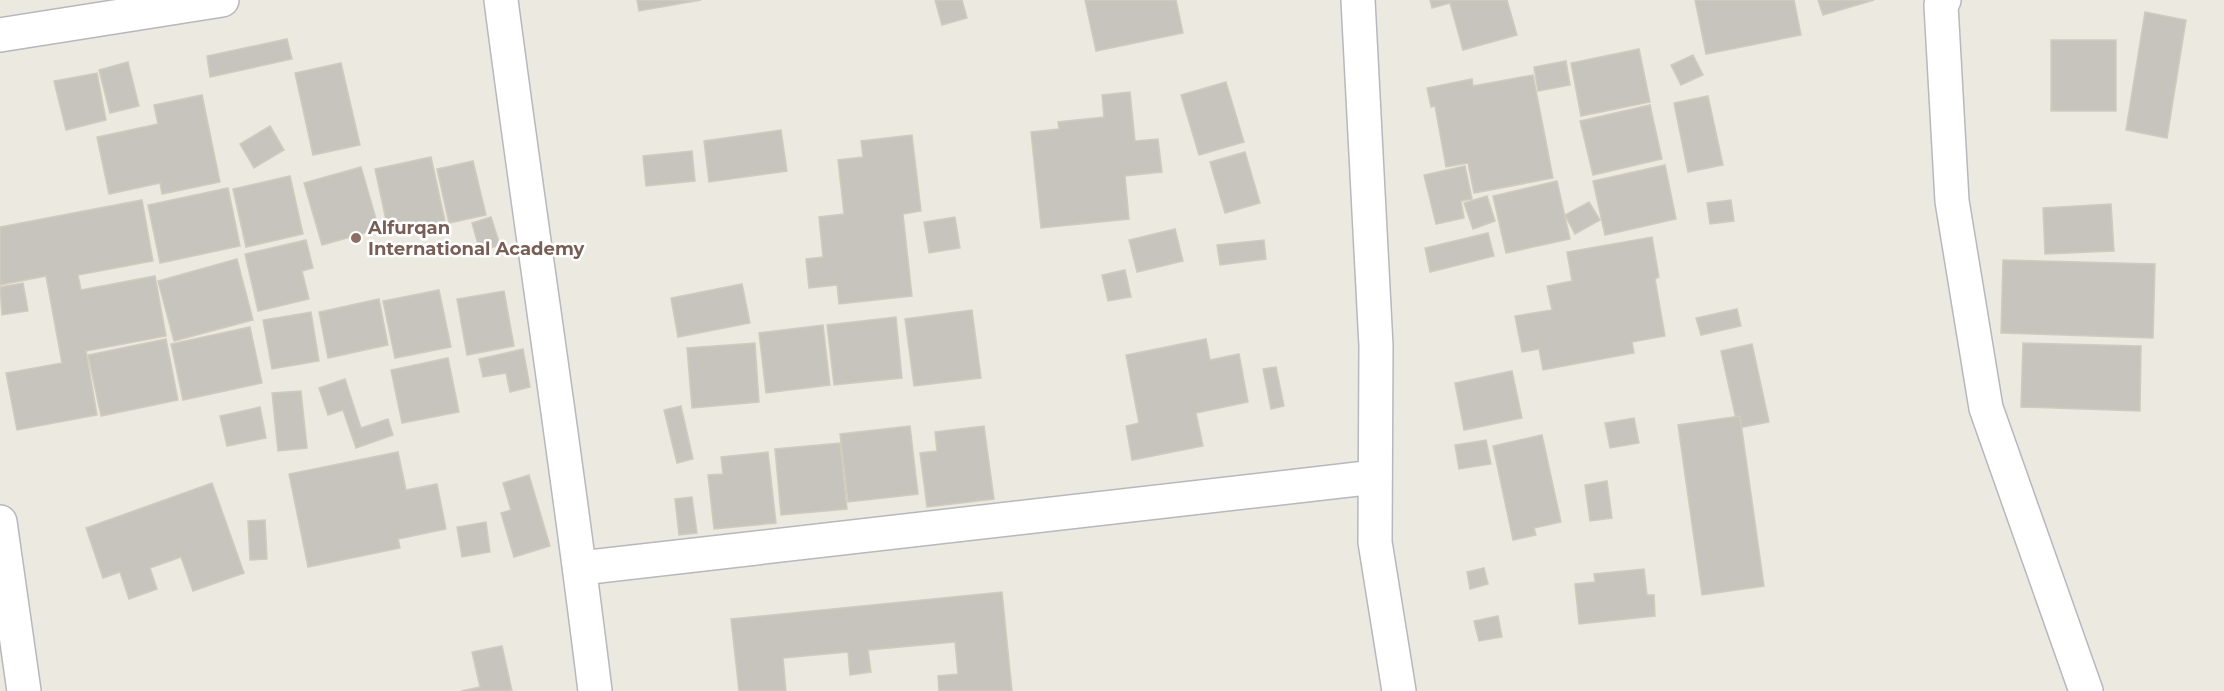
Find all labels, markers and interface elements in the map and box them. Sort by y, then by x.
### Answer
place label: Alfurqan International Academy [367,217,585,260]
marker: Alfurqan International Academy [349,231,363,245]

